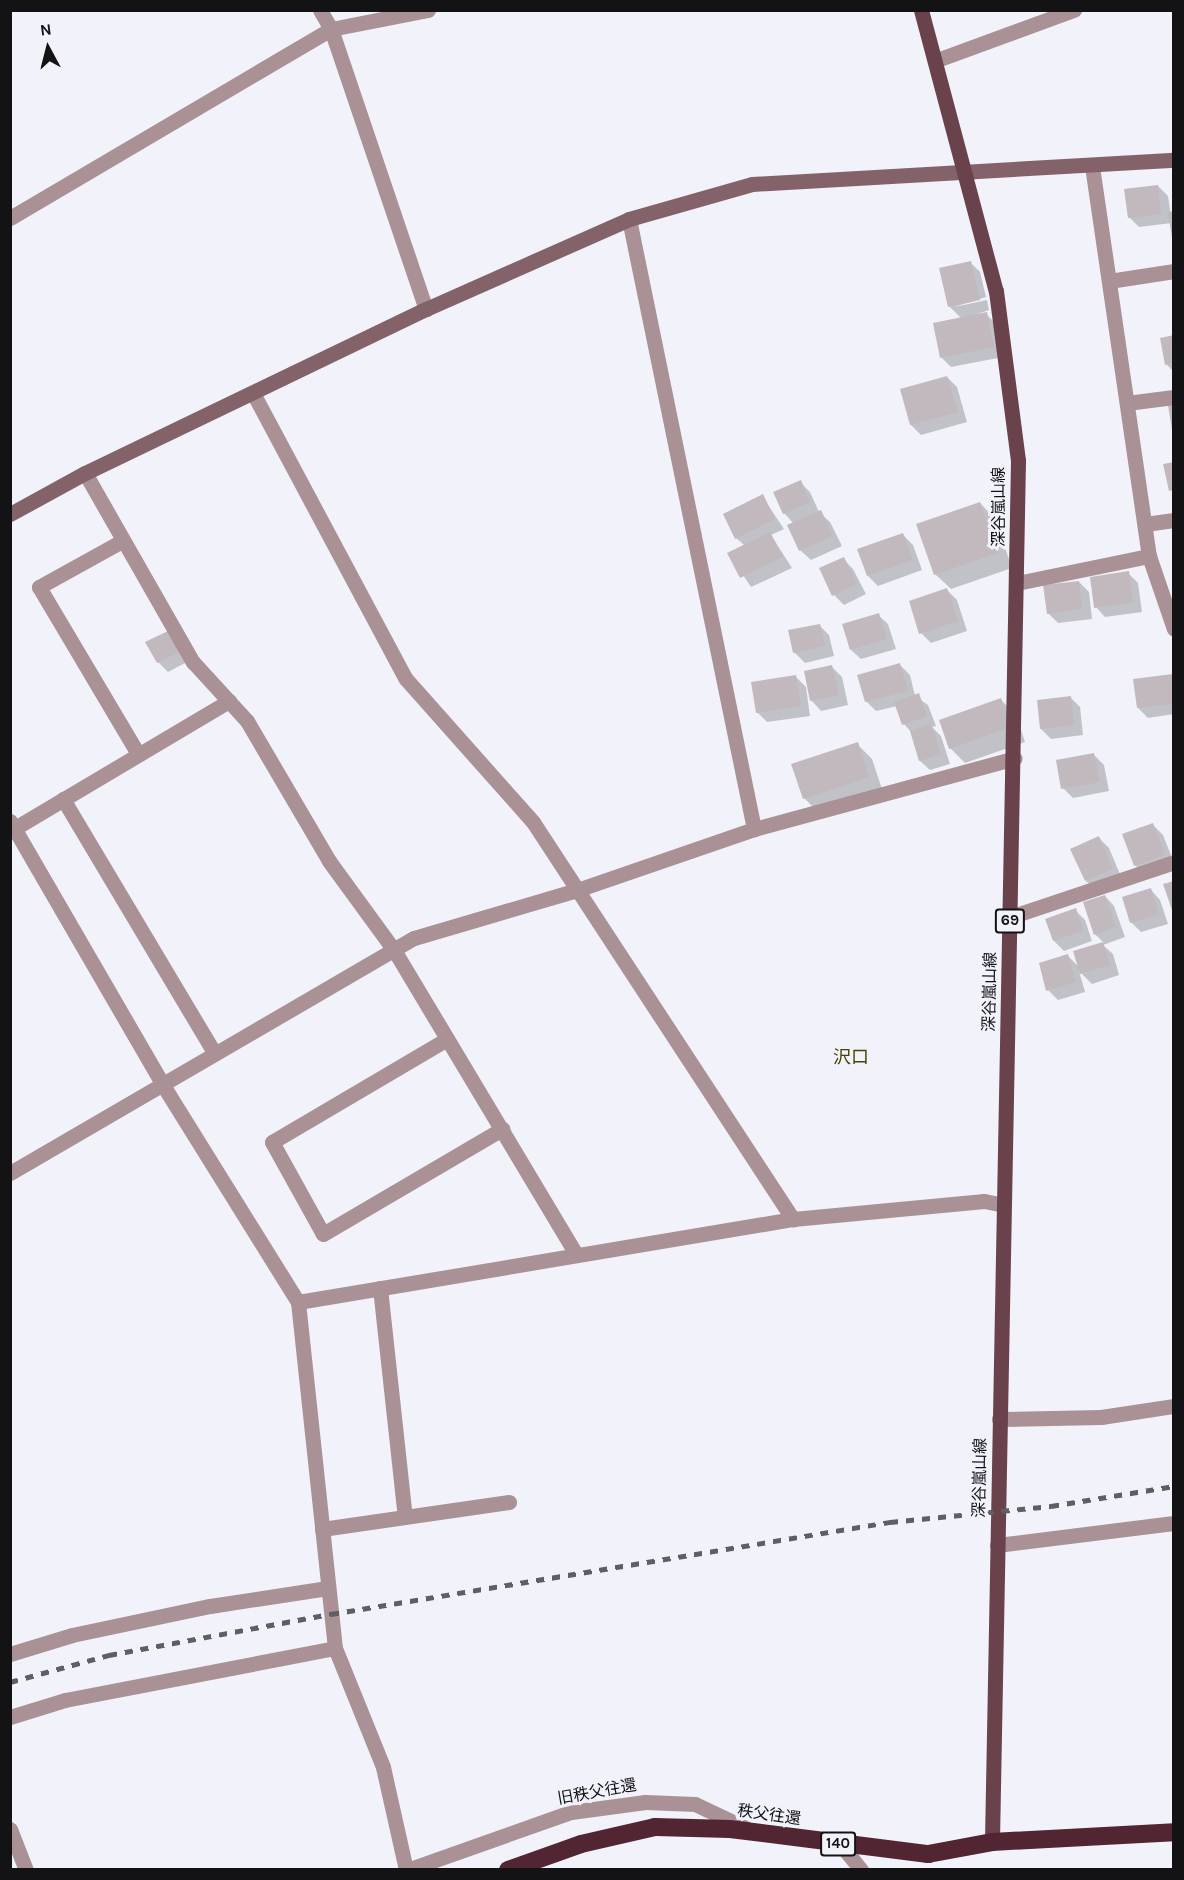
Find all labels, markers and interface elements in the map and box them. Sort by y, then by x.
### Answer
north arrow [18,18,78,78]
text: N [39,20,53,40]
street label: 深谷嵐山線 [989,467,1009,547]
road number: 69 [994,909,1026,933]
street label: 深谷嵐山線 [980,952,1000,1032]
district label: 沢口 [833,1046,869,1068]
street label: 深谷嵐山線 [970,1438,990,1518]
street label: 旧秩父往還 [556,1776,638,1808]
street label: 秩父往還 [736,1801,802,1829]
road number: 140 [820,1832,856,1856]

